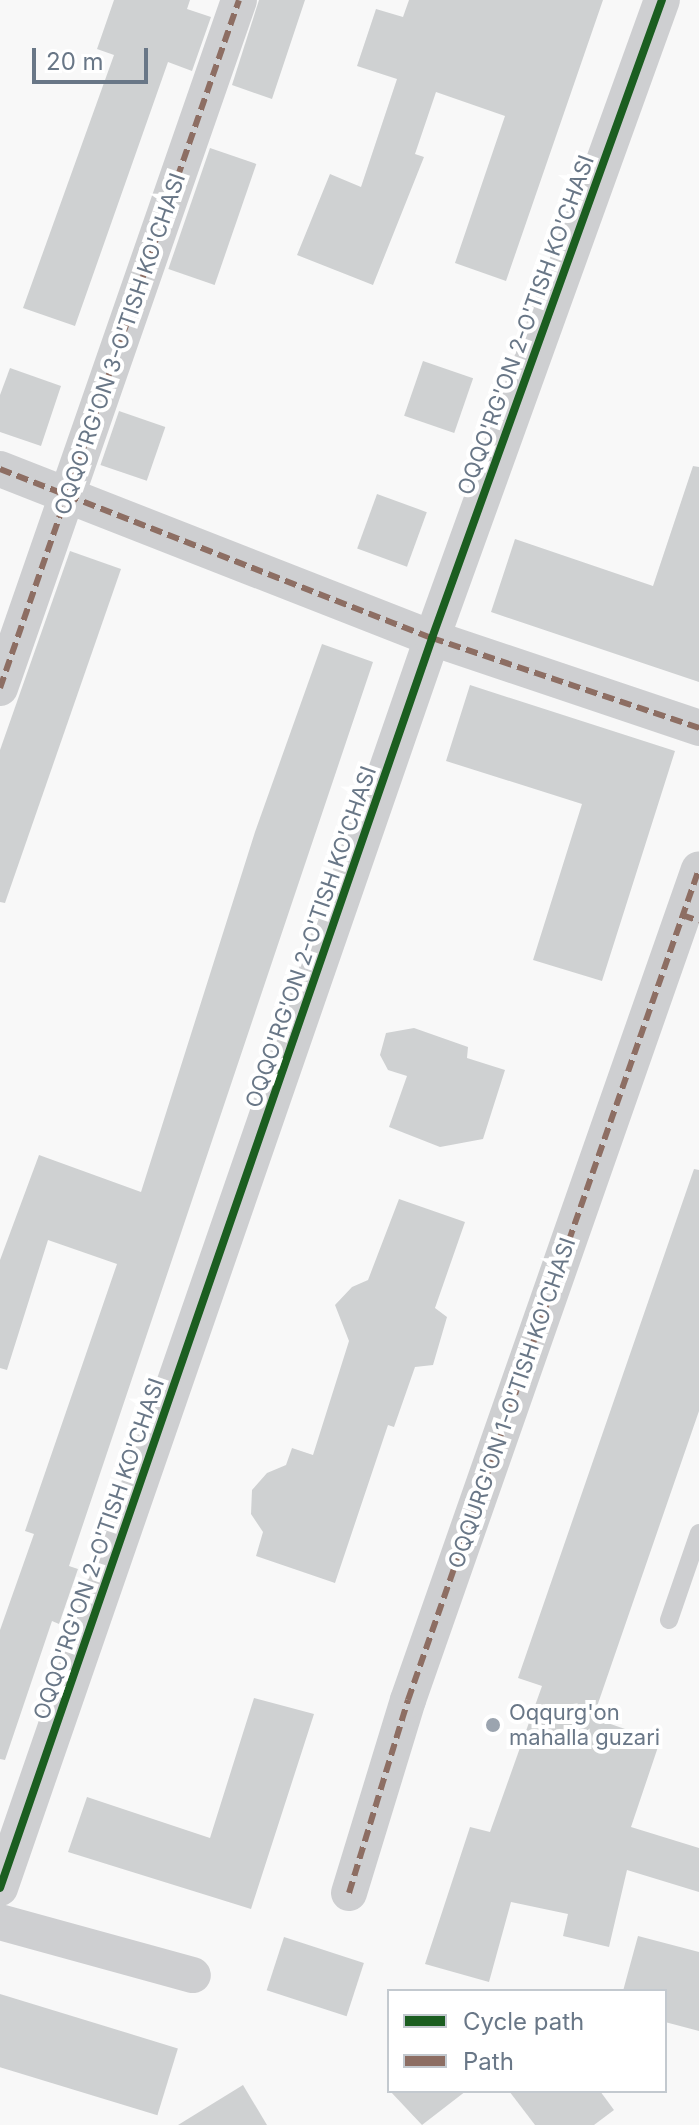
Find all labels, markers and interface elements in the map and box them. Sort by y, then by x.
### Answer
scale bar [36,32,152,82]
text: 20 m [46,47,104,76]
street label: OQQO'RG'ON 2-O'TISH KO'CHASI [452,152,600,498]
street label: OQQO'RG'ON 3-O'TISH KO'CHASI [49,170,191,518]
street label: OQQO'RG'ON 2-O'TISH KO'CHASI [240,763,382,1111]
street label: OQQURG'ON 1-O'TISH KO'CHASI [443,1234,581,1572]
street label: OQQO'RG'ON 2-O'TISH KO'CHASI [28,1375,170,1723]
place label: Oqqurg'on mahalla guzari [509,1699,660,1750]
marker: Oqqurg'on mahalla guzari [484,1716,502,1734]
legend [387,1989,667,2093]
text: Cycle path [463,2007,584,2036]
text: Path [463,2047,514,2076]

